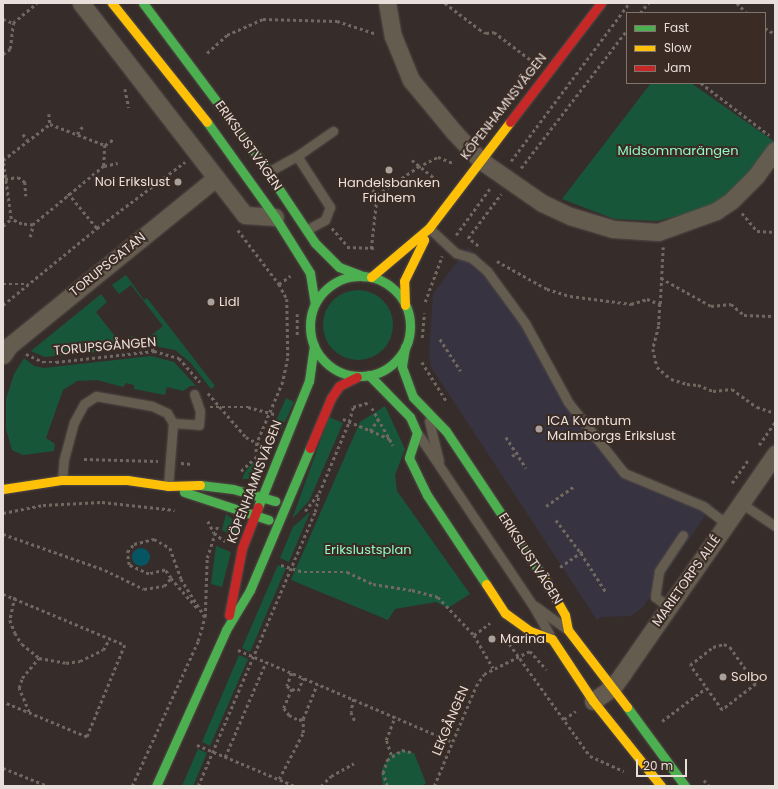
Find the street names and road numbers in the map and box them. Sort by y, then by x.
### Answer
street label: KÖPENHAMNSVÄGEN [458,51,550,163]
street label: ERIKSLUSTVÄGEN [211,98,285,194]
street label: TORUPSGATAN [67,230,149,300]
street label: TORUPSGÅNGEN [53,335,157,359]
street label: KÖPENHAMNSVÄGEN [224,418,286,546]
street label: ERIKSLUSTVÄGEN [495,510,565,608]
street label: MARIETORPS ALLÉ [650,532,724,630]
street label: LEKGÅNGEN [429,684,473,758]

